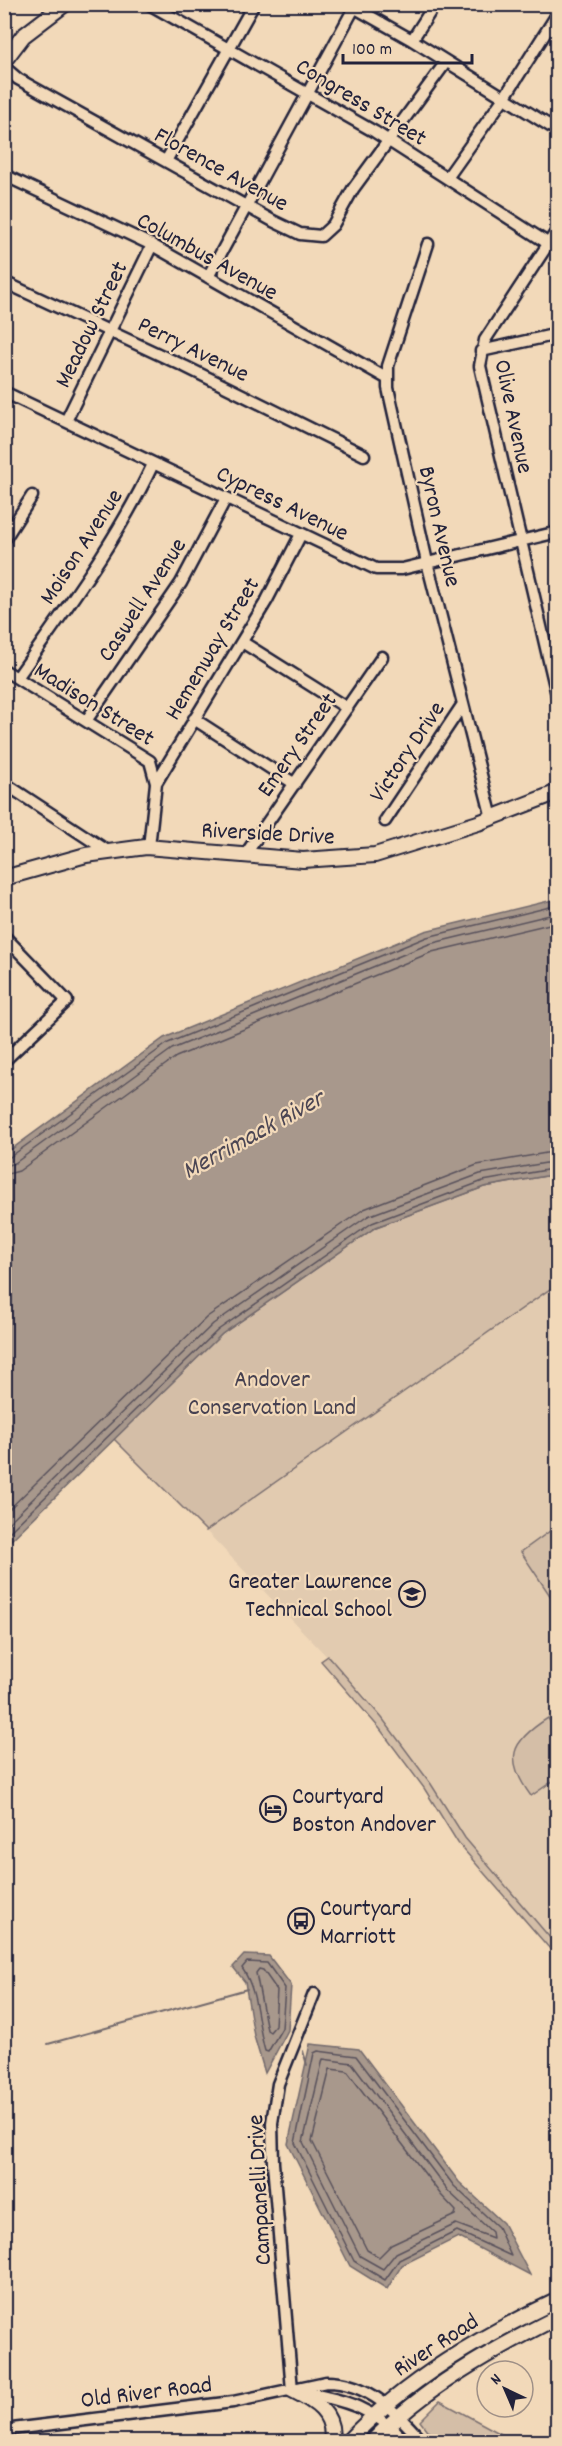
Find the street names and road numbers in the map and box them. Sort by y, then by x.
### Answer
street label: Congress Street [288,51,433,156]
street label: Florence Avenue [147,120,294,222]
street label: Columbus Avenue [130,205,283,311]
street label: Meadow Street [47,256,138,394]
street label: Perry Avenue [131,309,254,392]
street label: Olive Avenue [483,357,541,477]
street label: Cypress Avenue [210,458,354,551]
street label: Byron Avenue [408,463,468,590]
street label: Moison Avenue [32,483,133,612]
street label: Caswell Avenue [91,532,196,669]
street label: Hemenway Street [157,572,270,727]
street label: Madison Street [26,655,160,756]
street label: Emery Street [250,687,347,805]
street label: Victory Drive [362,695,455,810]
street label: Riverside Drive [200,815,335,855]
street label: Campanelli Drive [240,2113,282,2266]
street label: River Road [387,2306,486,2387]
street label: Old River Road [79,2369,214,2419]

